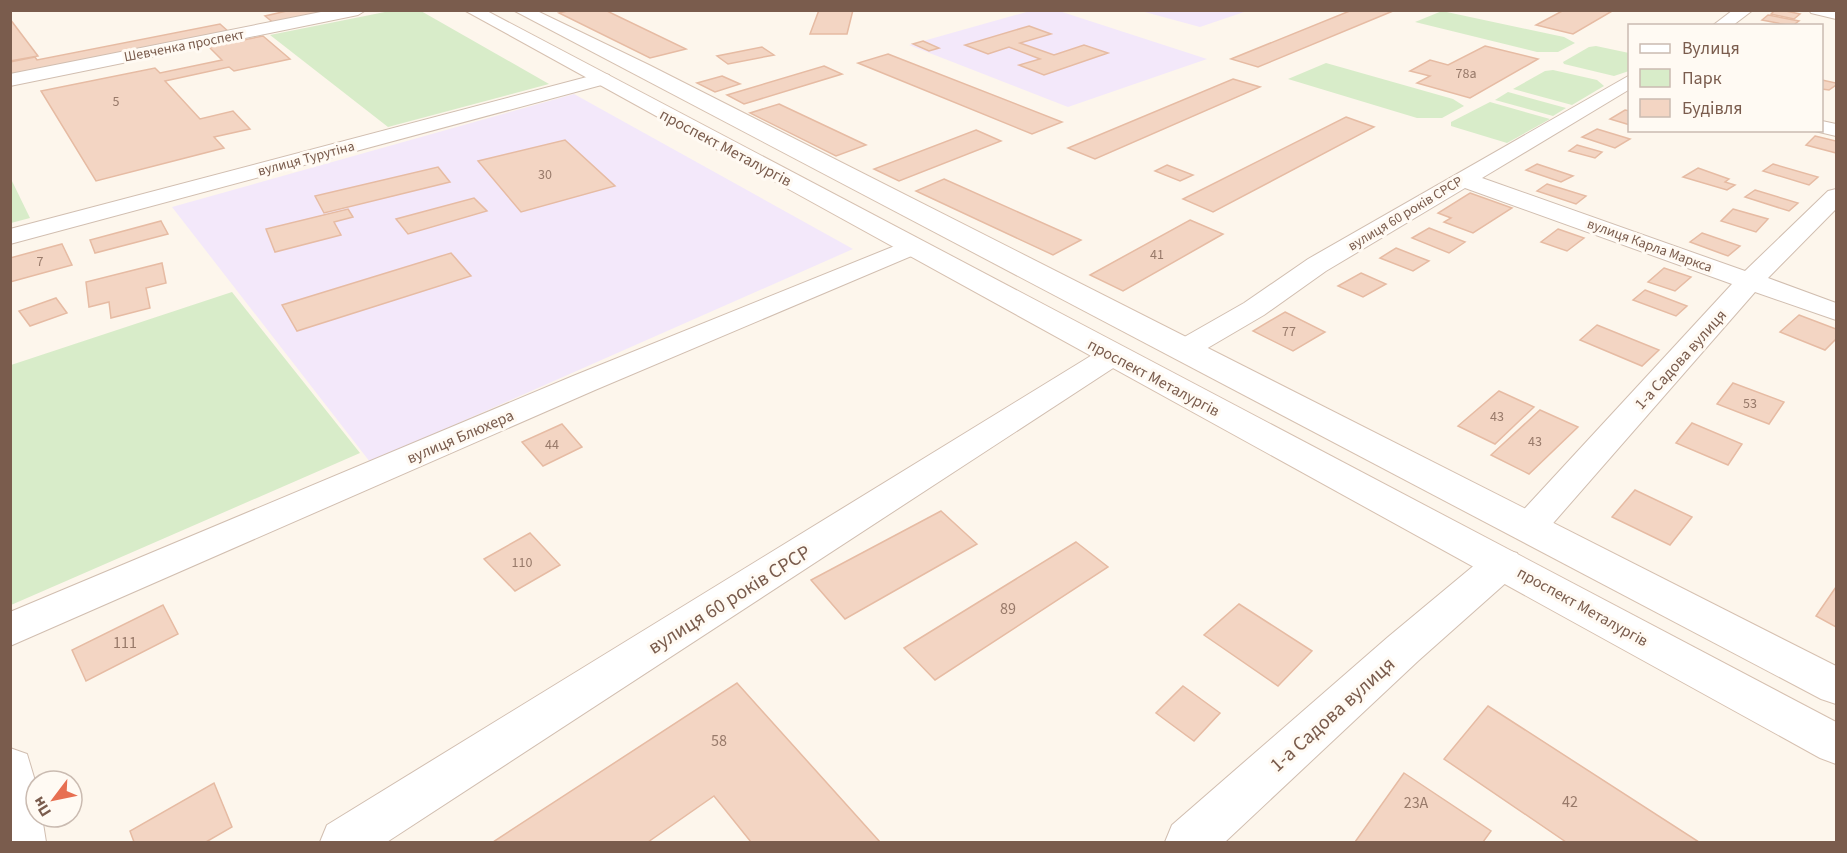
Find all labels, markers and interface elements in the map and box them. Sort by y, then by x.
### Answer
street label: Шевченка проспект [122,24,247,67]
legend [1628,24,1823,132]
text: Вулиця [1682,36,1740,61]
house number: 78а [1456,64,1476,84]
text: Парк [1682,66,1722,91]
house number: 5 [113,92,120,112]
text: Будівля [1682,96,1742,121]
street label: проспект Металургів [656,104,795,192]
street label: вулиця Турутіна [256,136,357,181]
house number: 30 [538,165,552,185]
street label: вулиця 60 років СРСР [1344,172,1467,256]
street label: вулиця Карла Маркса [1584,214,1715,278]
house number: 41 [1150,245,1164,265]
house number: 7 [37,252,44,272]
street label: 1-а Садова вулиця [1630,305,1732,415]
house number: 77 [1282,322,1296,342]
street label: проспект Металургів [1084,334,1223,422]
house number: 53 [1743,394,1757,414]
street label: вулиця Блюхера [404,404,517,469]
house number: 43 [1490,407,1504,427]
house number: 43 [1528,432,1542,452]
house number: 44 [545,435,559,455]
street label: вулиця 60 років СРСР [643,538,816,661]
house number: 110 [512,553,532,573]
street label: проспект Металургів [1513,562,1652,652]
house number: 89 [1000,598,1016,620]
house number: 111 [113,632,137,654]
street label: 1-а Садова вулиця [1264,651,1402,779]
house number: 58 [711,730,727,752]
north arrow [24,769,84,829]
house number: 42 [1562,791,1578,813]
text: Пн [28,792,57,821]
house number: 23А [1404,792,1429,814]

